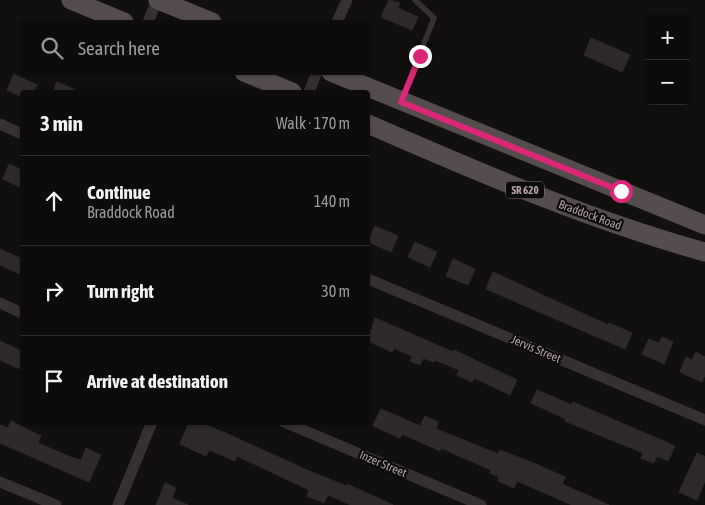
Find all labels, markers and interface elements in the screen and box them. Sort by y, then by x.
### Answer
map controls [645,15,690,105]
button: + [645,15,690,60]
search box [20,20,370,75]
icon: search [38,34,66,62]
text: Search here [78,37,160,59]
route end [409,45,432,68]
button: − [645,60,690,105]
text: 3 min [40,111,83,135]
text: Walk · 170 m [276,114,350,132]
route start [610,180,633,203]
text: Continue [87,181,151,203]
road number: SR 620 [506,182,544,198]
icon: ahead [40,187,68,215]
text: 140 m [314,192,350,210]
street label: Braddock Road [557,197,623,233]
text: Braddock Road [87,203,175,221]
icon: right [40,277,68,305]
text: Turn right [87,280,154,302]
text: 30 m [321,282,350,300]
street label: Jervis Street [509,332,564,366]
icon: arrive [40,367,68,395]
text: Arrive at destination [87,370,228,392]
street label: Inzer Street [357,448,409,480]

